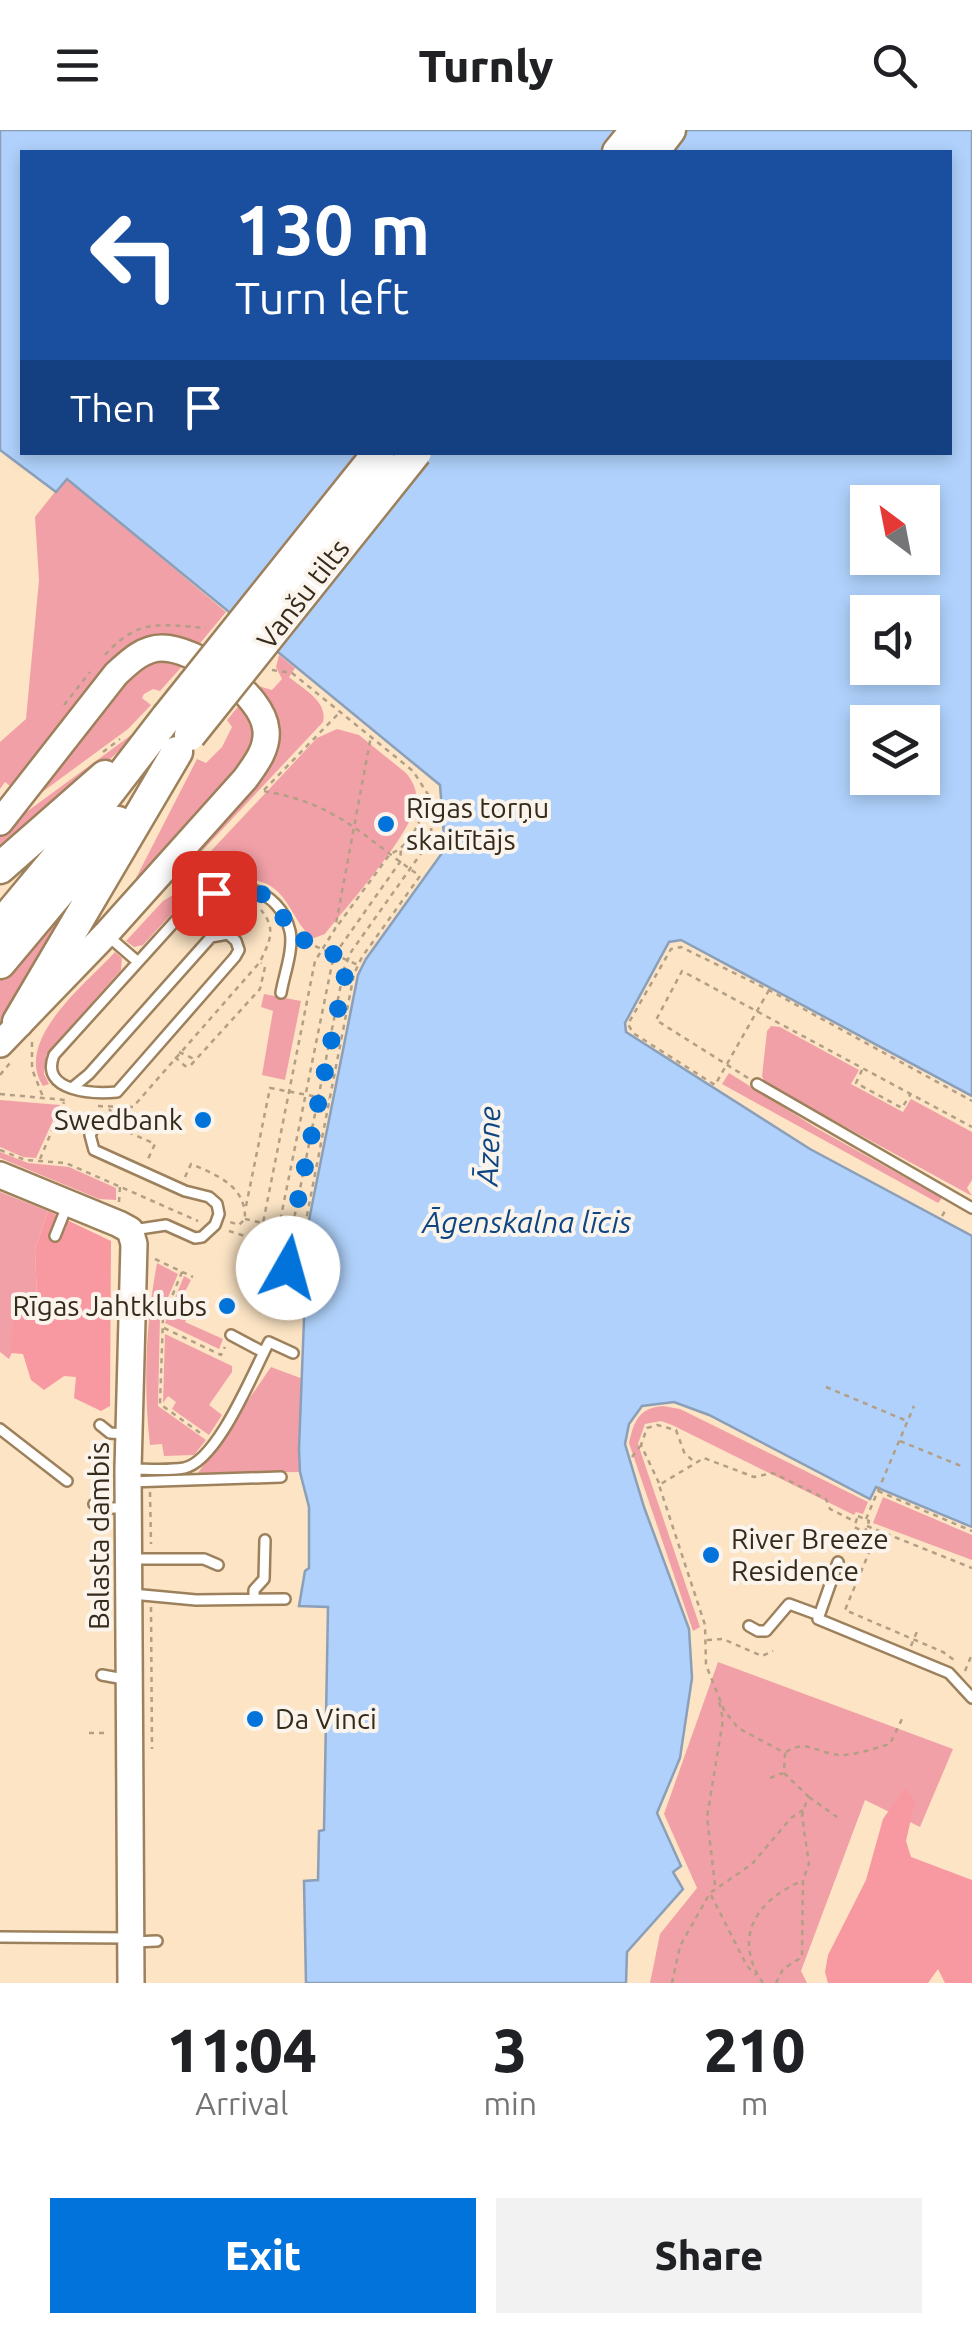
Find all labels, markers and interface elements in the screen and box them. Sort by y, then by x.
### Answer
icon: menu [50,38,105,93]
icon: search [867,38,922,93]
text: Turnly [419,40,553,91]
icon: left [70,190,200,320]
text: 130 m [235,190,430,268]
text: Turn left [235,272,409,323]
icon: arrive [176,380,231,435]
text: Then [70,387,156,429]
north arrow [850,485,940,575]
map controls [850,485,940,795]
street label: Vanšu tilts [250,533,355,655]
button: sound [850,595,940,685]
button: layers [850,705,940,795]
place label: Rīgas torņu skaitītājs [406,792,549,855]
marker: Rīgas torņu skaitītājs [375,813,397,835]
pin [172,851,257,936]
icon: arrive [187,866,242,921]
place label: Swedbank [54,1104,183,1135]
water label: Āzene [470,1106,506,1188]
marker: Swedbank [192,1109,214,1131]
water label: Āgenskalna līcis [420,1205,632,1239]
position arrow [236,1216,340,1320]
place label: Rīgas Jahtklubs [13,1290,207,1321]
marker: Rīgas Jahtklubs [216,1295,238,1317]
street label: Balasta dambis [83,1442,114,1630]
place label: River Breeze Residence [731,1523,889,1586]
marker: River Breeze Residence [700,1544,722,1566]
place label: Da Vinci [275,1703,377,1734]
marker: Da Vinci [244,1708,266,1730]
text: 11:04 [167,2016,317,2083]
text: 3 [493,2016,527,2083]
text: 210 [704,2016,805,2083]
text: Arrival [195,2085,288,2121]
text: min [483,2085,537,2121]
text: m [741,2085,768,2121]
button: Exit [50,2198,476,2313]
button: Share [496,2198,922,2313]

